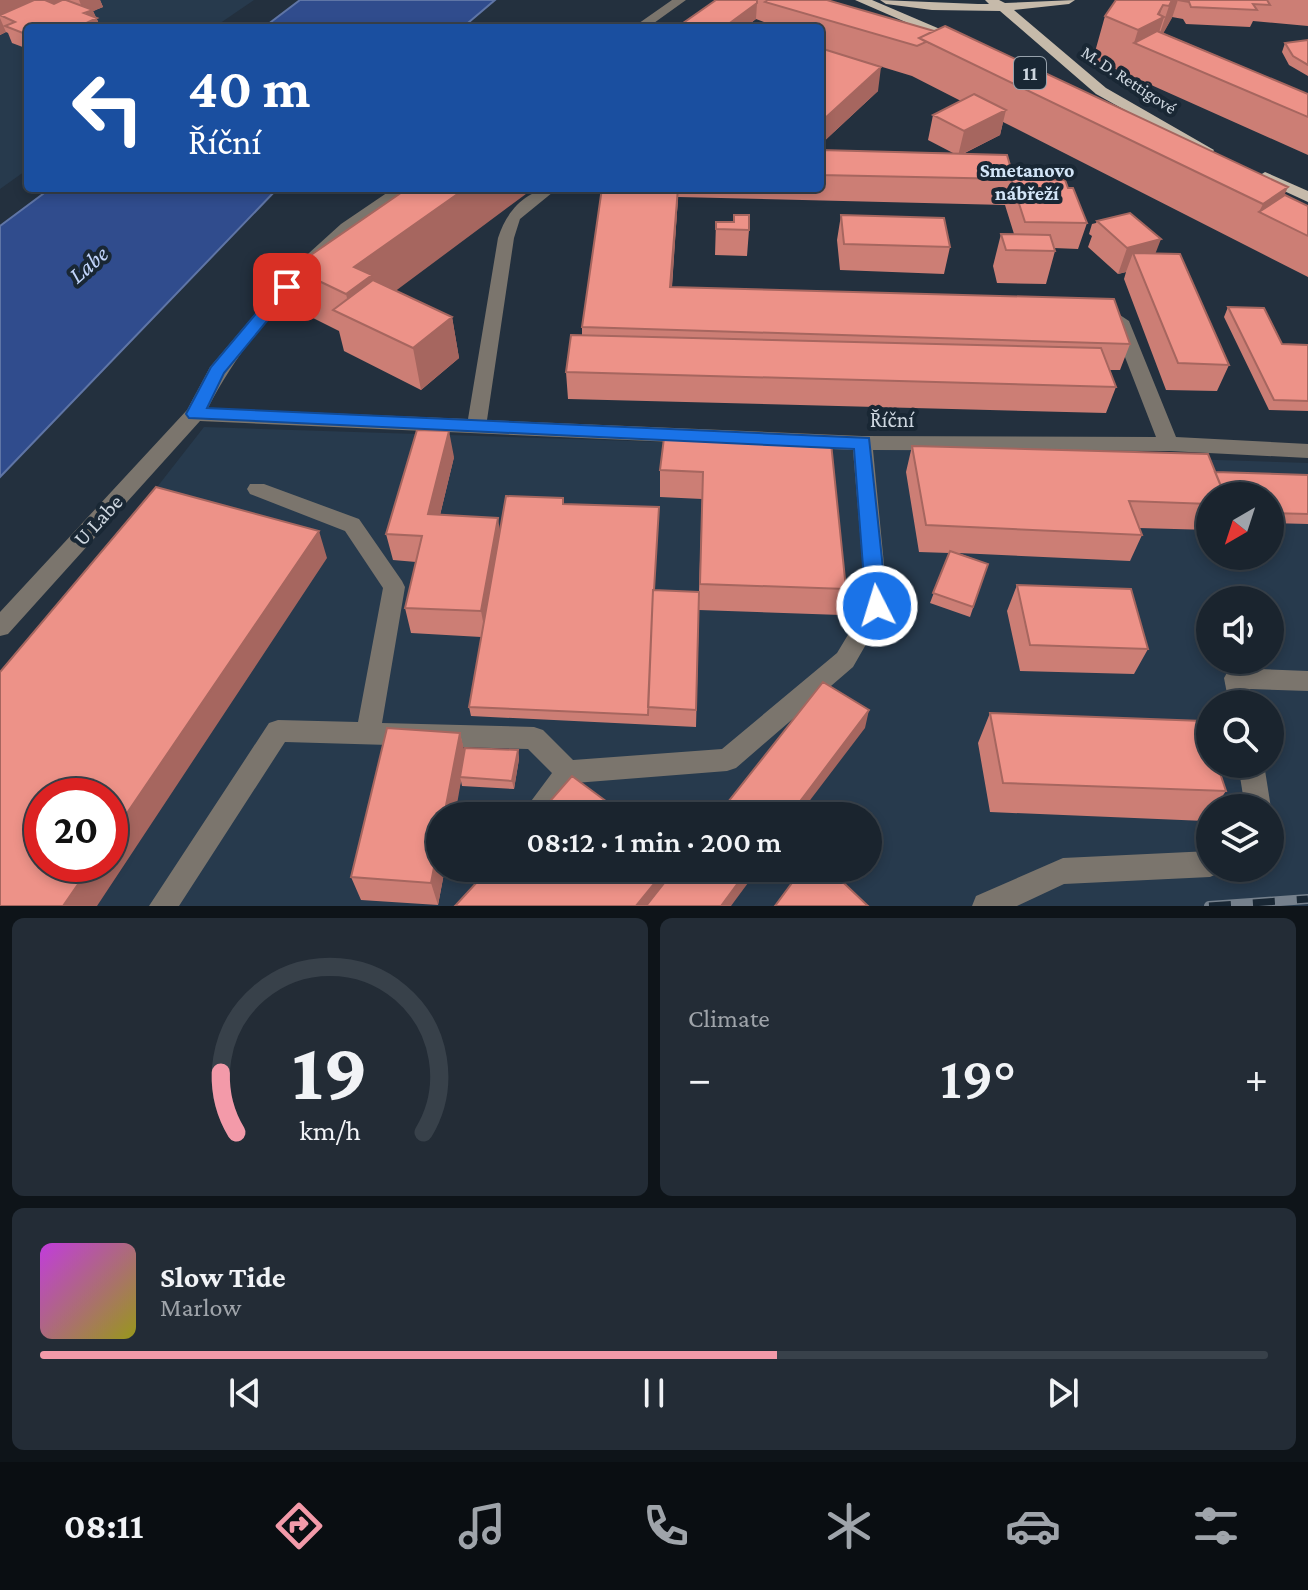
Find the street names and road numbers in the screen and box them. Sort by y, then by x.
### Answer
street label: M. D. Rettigové [1078,42,1180,118]
road number: 11 [1014,57,1046,89]
street label: Říční [870,407,916,432]
street label: U Labe [68,489,128,551]

